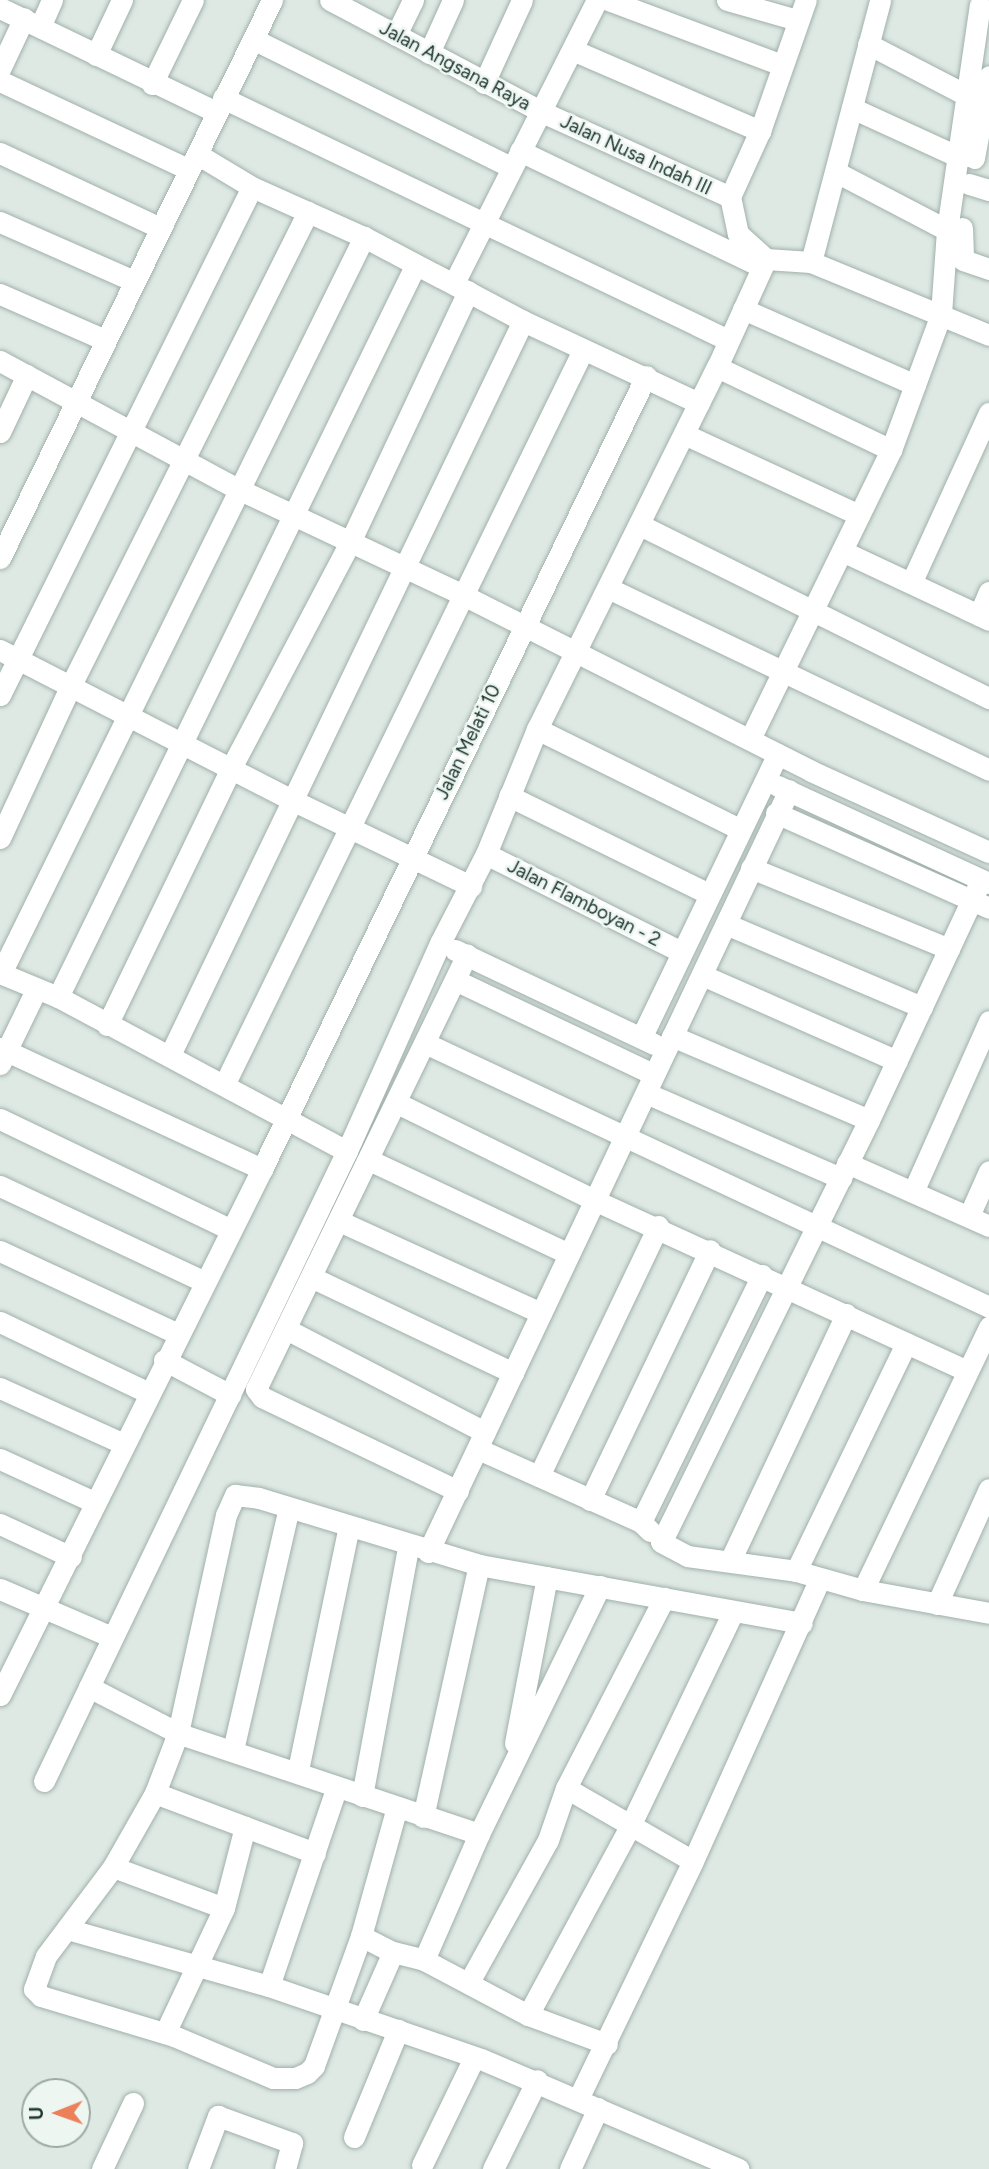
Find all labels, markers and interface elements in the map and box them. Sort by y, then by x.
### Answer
street label: Jalan Angsana Raya [376,17,534,115]
street label: Jalan Nusa Indah III [557,110,715,200]
street label: Jalan Melati 10 [430,681,506,803]
street label: Jalan Flamboyan - 2 [504,855,664,951]
north arrow [21,2078,91,2148]
text: U [25,2106,48,2120]

